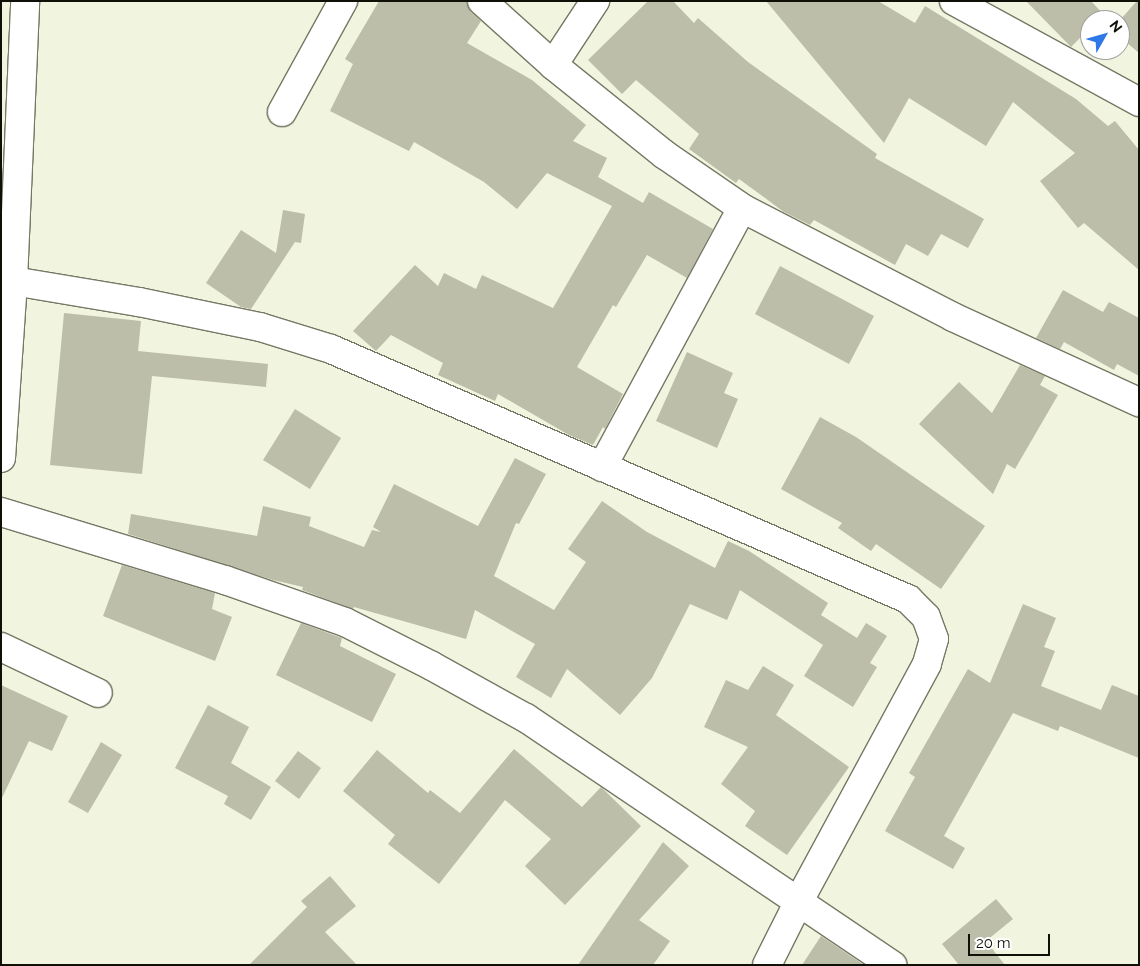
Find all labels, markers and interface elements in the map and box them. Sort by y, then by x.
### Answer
north arrow [1080,10,1130,60]
text: N [1106,17,1126,36]
scale bar [970,924,1052,956]
text: 20 m [976,934,1011,952]

